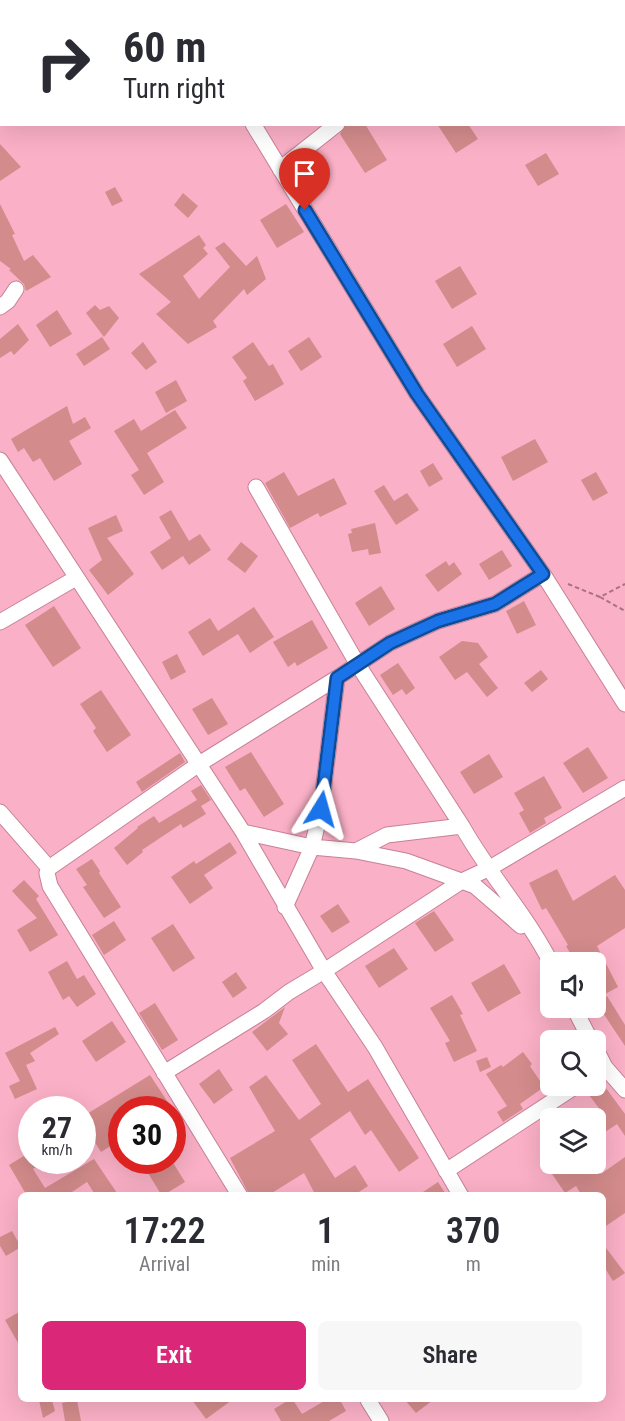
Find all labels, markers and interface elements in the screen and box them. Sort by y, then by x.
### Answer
text: 60 m [123,23,206,72]
icon: right [24,24,102,102]
text: Turn right [123,73,225,105]
pin [279,148,330,210]
icon: arrive [288,157,321,190]
position arrow [289,777,353,841]
map controls [540,952,606,1174]
button: sound [540,952,606,1018]
button: search [540,1030,606,1096]
speed limit sign: 30 [108,1096,186,1174]
button: layers [540,1108,606,1174]
text: 27 [42,1110,72,1145]
text: km/h [42,1141,72,1159]
text: 17:22 [124,1210,206,1252]
text: 1 [317,1210,335,1252]
text: 370 [446,1210,500,1252]
text: Arrival [139,1252,190,1276]
text: min [311,1252,340,1276]
text: m [466,1252,481,1276]
button: Exit [42,1321,306,1390]
button: Share [318,1321,582,1390]

